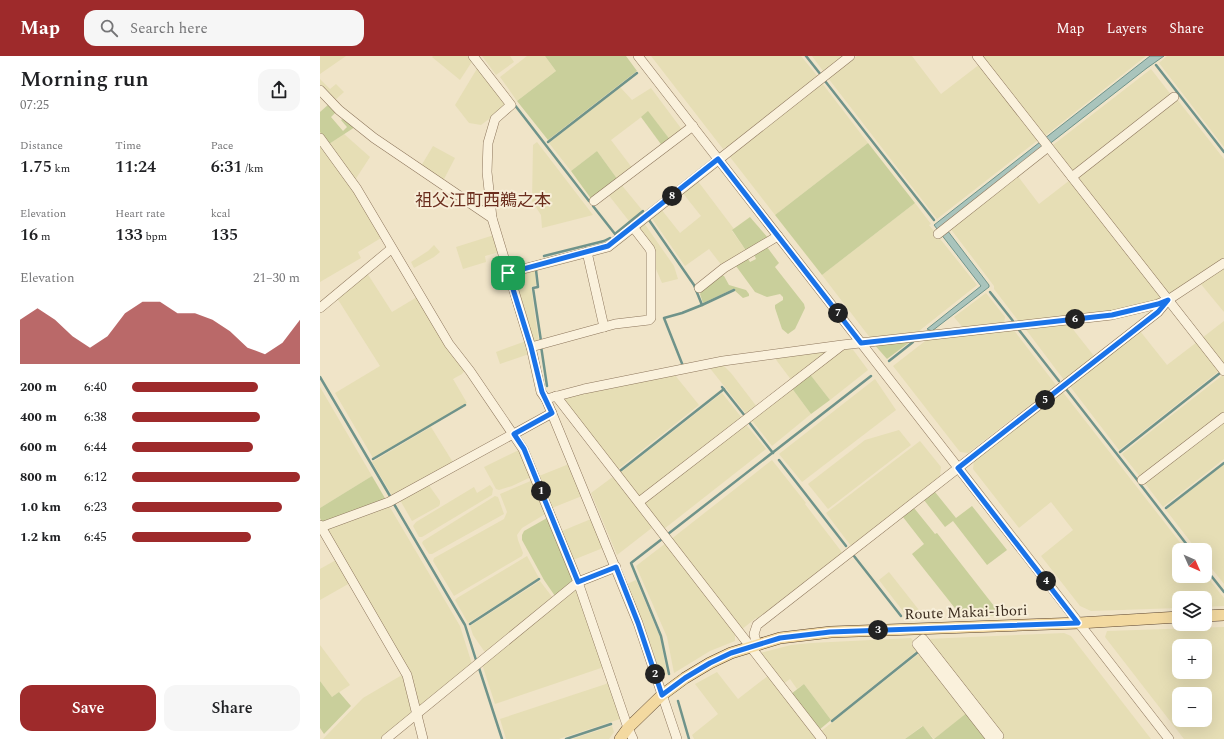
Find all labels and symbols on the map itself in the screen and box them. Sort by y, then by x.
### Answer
pin: 8 [662,186,682,206]
district label: 祖父江町西鵜之本 [415,188,551,214]
pin [491,256,525,290]
pin: 7 [828,303,848,323]
pin: 6 [1065,309,1085,329]
pin: 5 [1035,390,1055,410]
pin: 1 [531,481,551,501]
north arrow [1172,543,1212,583]
pin: 4 [1036,571,1056,591]
street label: Route Makai-Ibori [904,599,1028,626]
pin: 3 [868,620,888,640]
pin: 2 [645,664,665,684]

